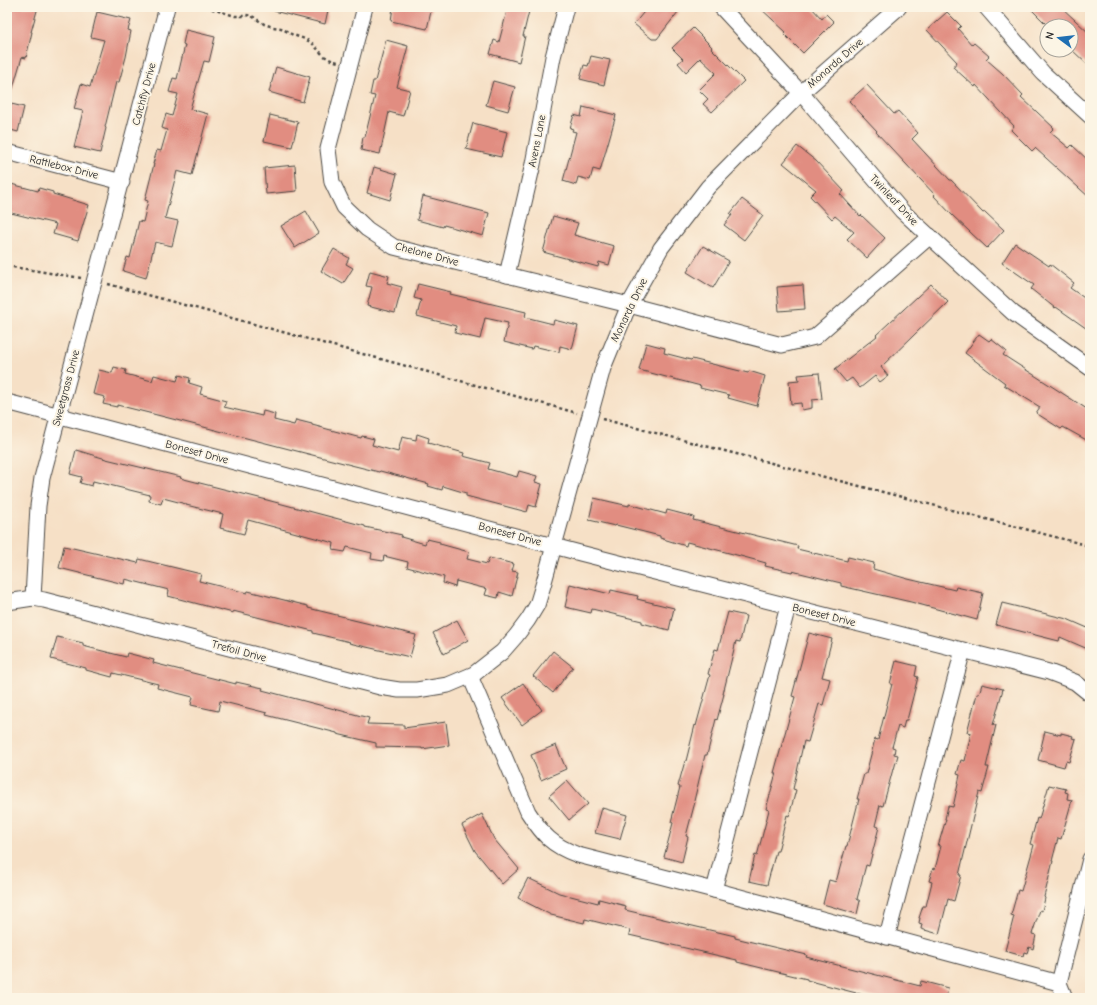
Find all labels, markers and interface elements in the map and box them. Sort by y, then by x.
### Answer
north arrow [1039,18,1079,58]
text: N [1043,30,1057,41]
street label: Monarda Drive [804,35,866,91]
street label: Catchfly Drive [129,61,159,127]
street label: Avens Lane [526,113,549,168]
street label: Rattlebox Drive [28,152,100,182]
street label: Twinleaf Drive [867,172,921,229]
street label: Chelone Drive [394,239,461,269]
street label: Monarda Drive [608,275,650,344]
street label: Sweetgrass Drive [50,348,83,428]
street label: Boneset Drive [164,437,230,467]
street label: Boneset Drive [477,519,543,549]
street label: Boneset Drive [791,601,857,629]
street label: Trefoil Drive [210,637,268,665]

